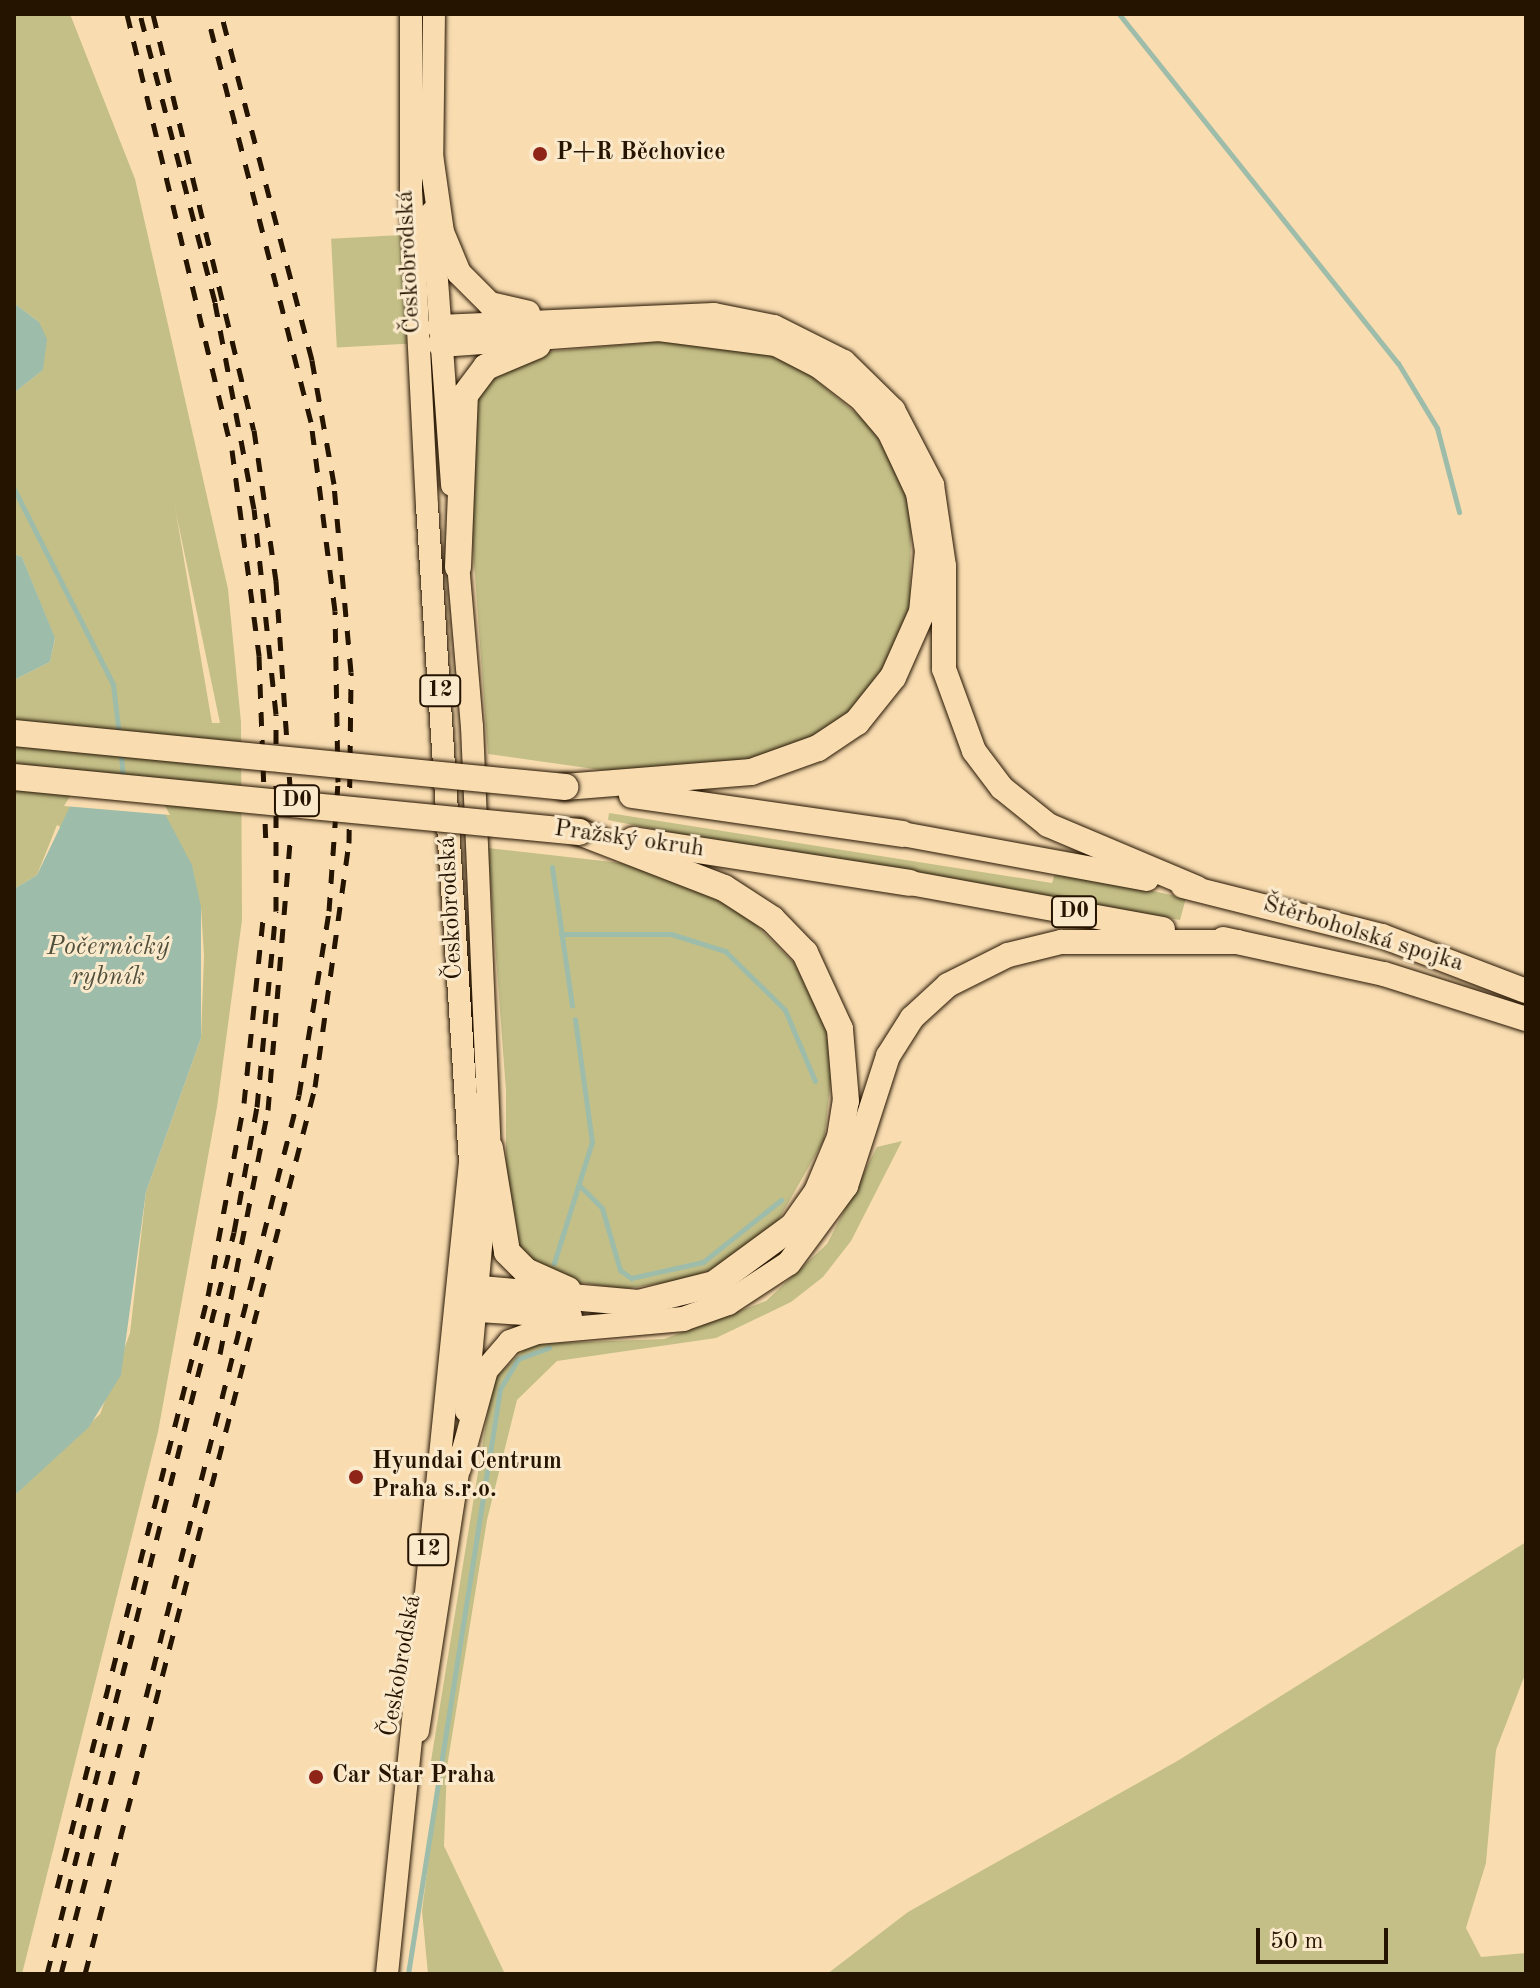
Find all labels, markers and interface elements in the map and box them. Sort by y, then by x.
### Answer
place label: P+R Běchovice [556,140,726,168]
marker: P+R Běchovice [531,145,549,163]
street label: Českobrodská [392,190,428,334]
road number: 12 [418,673,462,709]
road number: D0 [273,783,321,819]
street label: Pražský okruh [552,815,706,865]
street label: Českobrodská [434,836,470,980]
street label: Štěrboholská spojka [1259,891,1467,979]
road number: D0 [1050,894,1098,930]
water label: Počernický rybník [47,932,169,994]
place label: Hyundai Centrum Praha s.r.o. [372,1449,562,1505]
marker: Hyundai Centrum Praha s.r.o. [347,1468,365,1486]
road number: 12 [406,1532,450,1568]
street label: Českobrodská [375,1593,429,1739]
place label: Car Star Praha [332,1763,495,1791]
marker: Car Star Praha [307,1768,325,1786]
scale bar [1260,1912,1392,1962]
text: 50 m [1270,1930,1324,1954]

